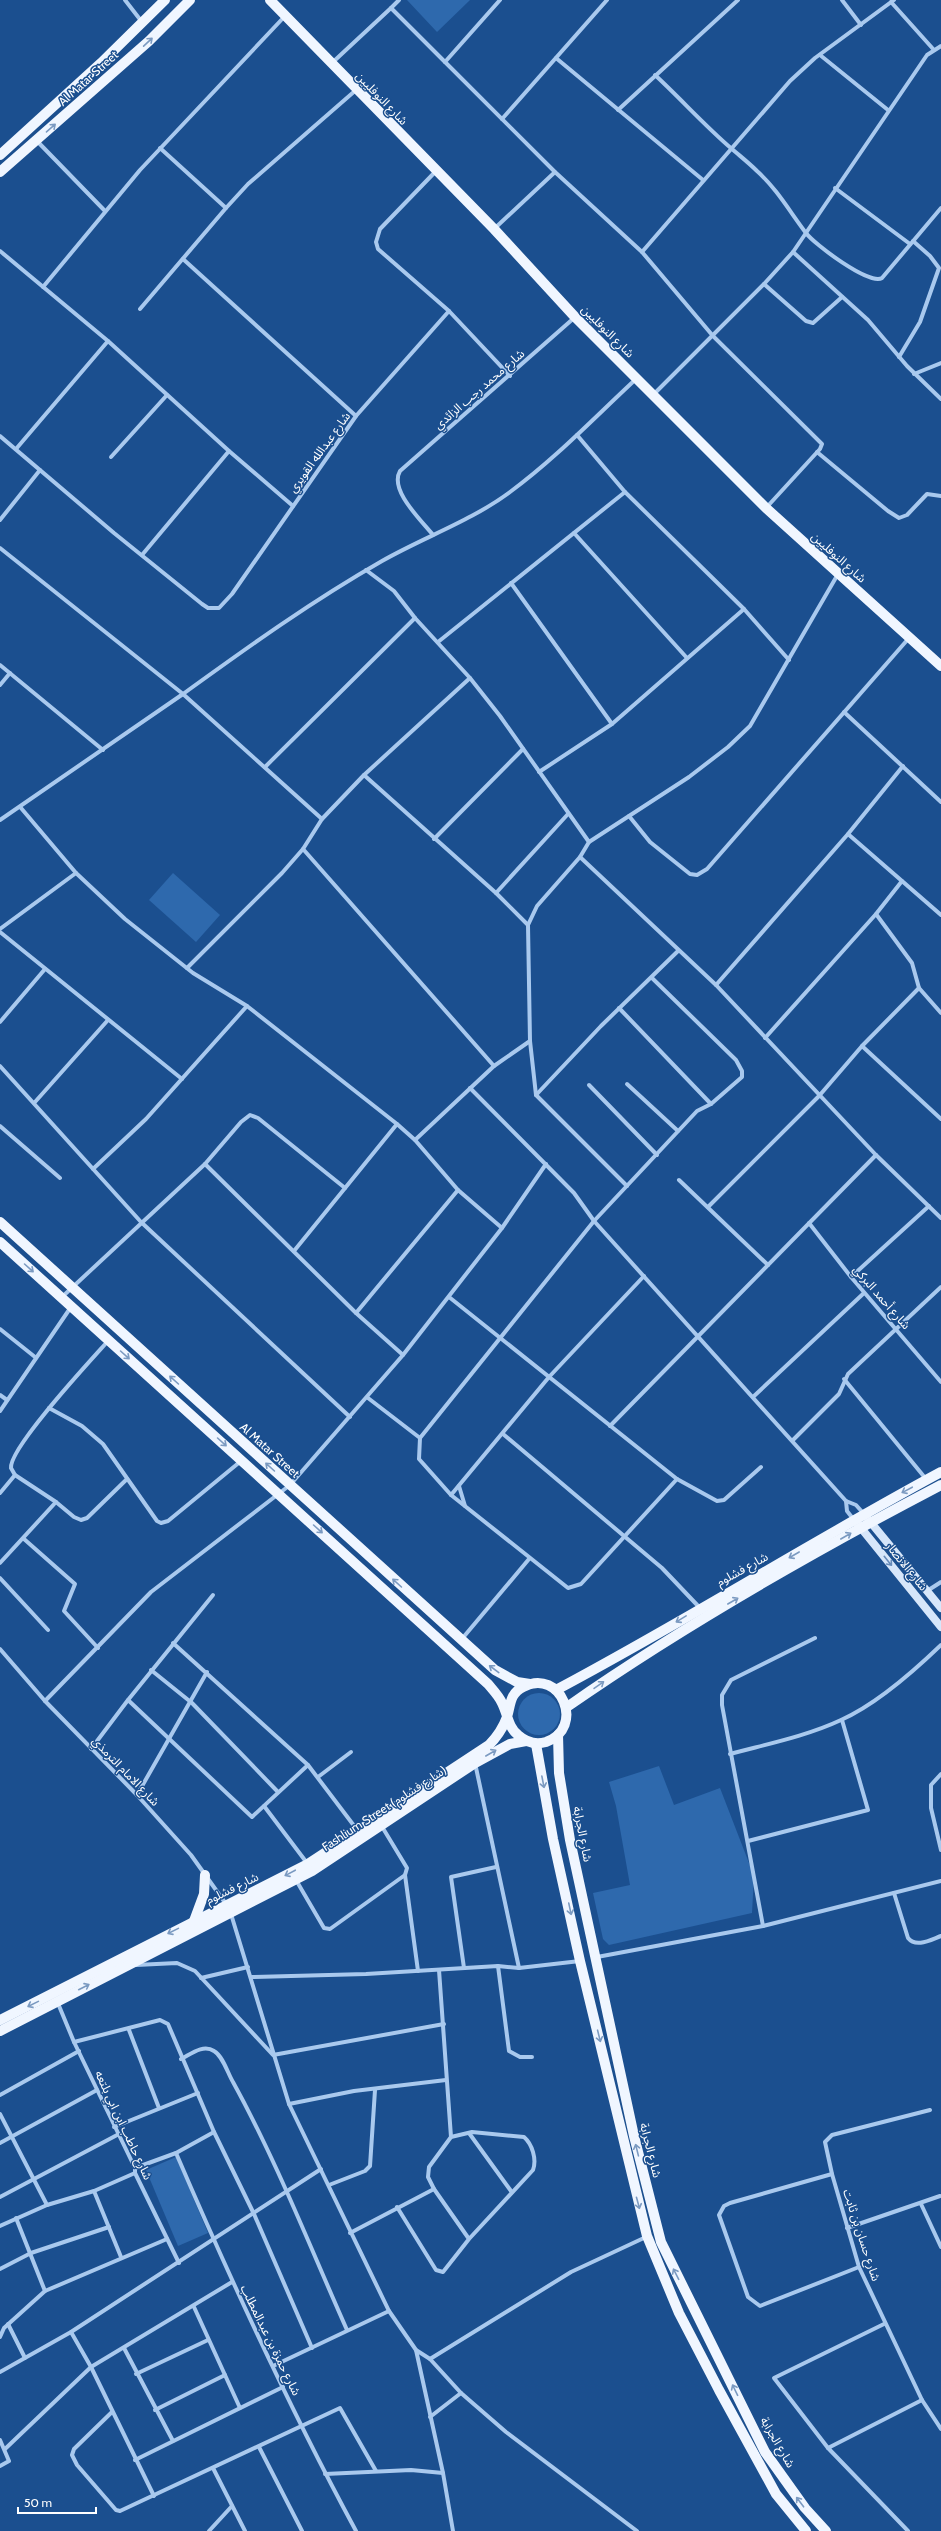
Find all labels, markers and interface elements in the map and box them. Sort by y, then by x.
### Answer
one-way arrow [143,37,153,46]
street label: Al Matar Street [55,47,121,109]
street label: شارع النوفليين [351,68,411,129]
one-way arrow [46,123,56,133]
street label: شارع النوفليين [577,301,638,362]
street label: شارع محمد رجب الزائدي [431,346,529,434]
street label: شارع عبدالله القويري [285,409,355,497]
street label: شارع النوفليين [807,528,869,587]
street label: شارع أحمد البركي [848,1262,914,1334]
one-way arrow [24,1263,34,1272]
one-way arrow [120,1350,130,1359]
one-way arrow [169,1376,179,1385]
street label: Al Matar Street [237,1419,303,1481]
one-way arrow [217,1437,227,1447]
one-way arrow [265,1462,275,1472]
one-way arrow [901,1487,913,1495]
one-way arrow [313,1525,323,1534]
one-way arrow [840,1532,852,1540]
street label: شارع الانصار [881,1538,931,1595]
street label: شارع فشلوم [714,1549,771,1591]
one-way arrow [788,1551,800,1559]
one-way arrow [883,1556,892,1566]
one-way arrow [393,1579,403,1588]
one-way arrow [727,1597,739,1605]
one-way arrow [675,1616,687,1624]
one-way arrow [489,1665,500,1673]
one-way arrow [593,1681,604,1689]
street label: شارع الامام الترمذي [87,1733,163,1811]
one-way arrow [485,1749,497,1757]
street label: Fashlium Street (شارع فشلوم) [319,1762,450,1856]
one-way arrow [539,1775,547,1788]
street label: شارع الجرابة [568,1805,596,1863]
street label: شارع فشلوم [203,1869,262,1909]
one-way arrow [284,1870,296,1878]
one-way arrow [566,1903,574,1916]
one-way arrow [167,1928,179,1935]
one-way arrow [78,1983,90,1990]
one-way arrow [27,2001,39,2008]
one-way arrow [596,2029,603,2042]
street label: شارع حاطب ابن ابي بلتعه [90,2068,156,2183]
street label: شارع الجرابة [635,2121,665,2180]
one-way arrow [633,2144,640,2157]
street label: شارع حسان بن ثابت [838,2187,884,2284]
one-way arrow [635,2197,642,2210]
one-way arrow [672,2268,679,2280]
street label: شارع حمزة بن عبدالمطلب [236,2282,304,2399]
one-way arrow [731,2384,738,2396]
street label: شارع الجرابة [756,2414,799,2471]
scale bar [18,2489,96,2515]
text: 50 m [24,2495,52,2510]
one-way arrow [796,2496,805,2507]

